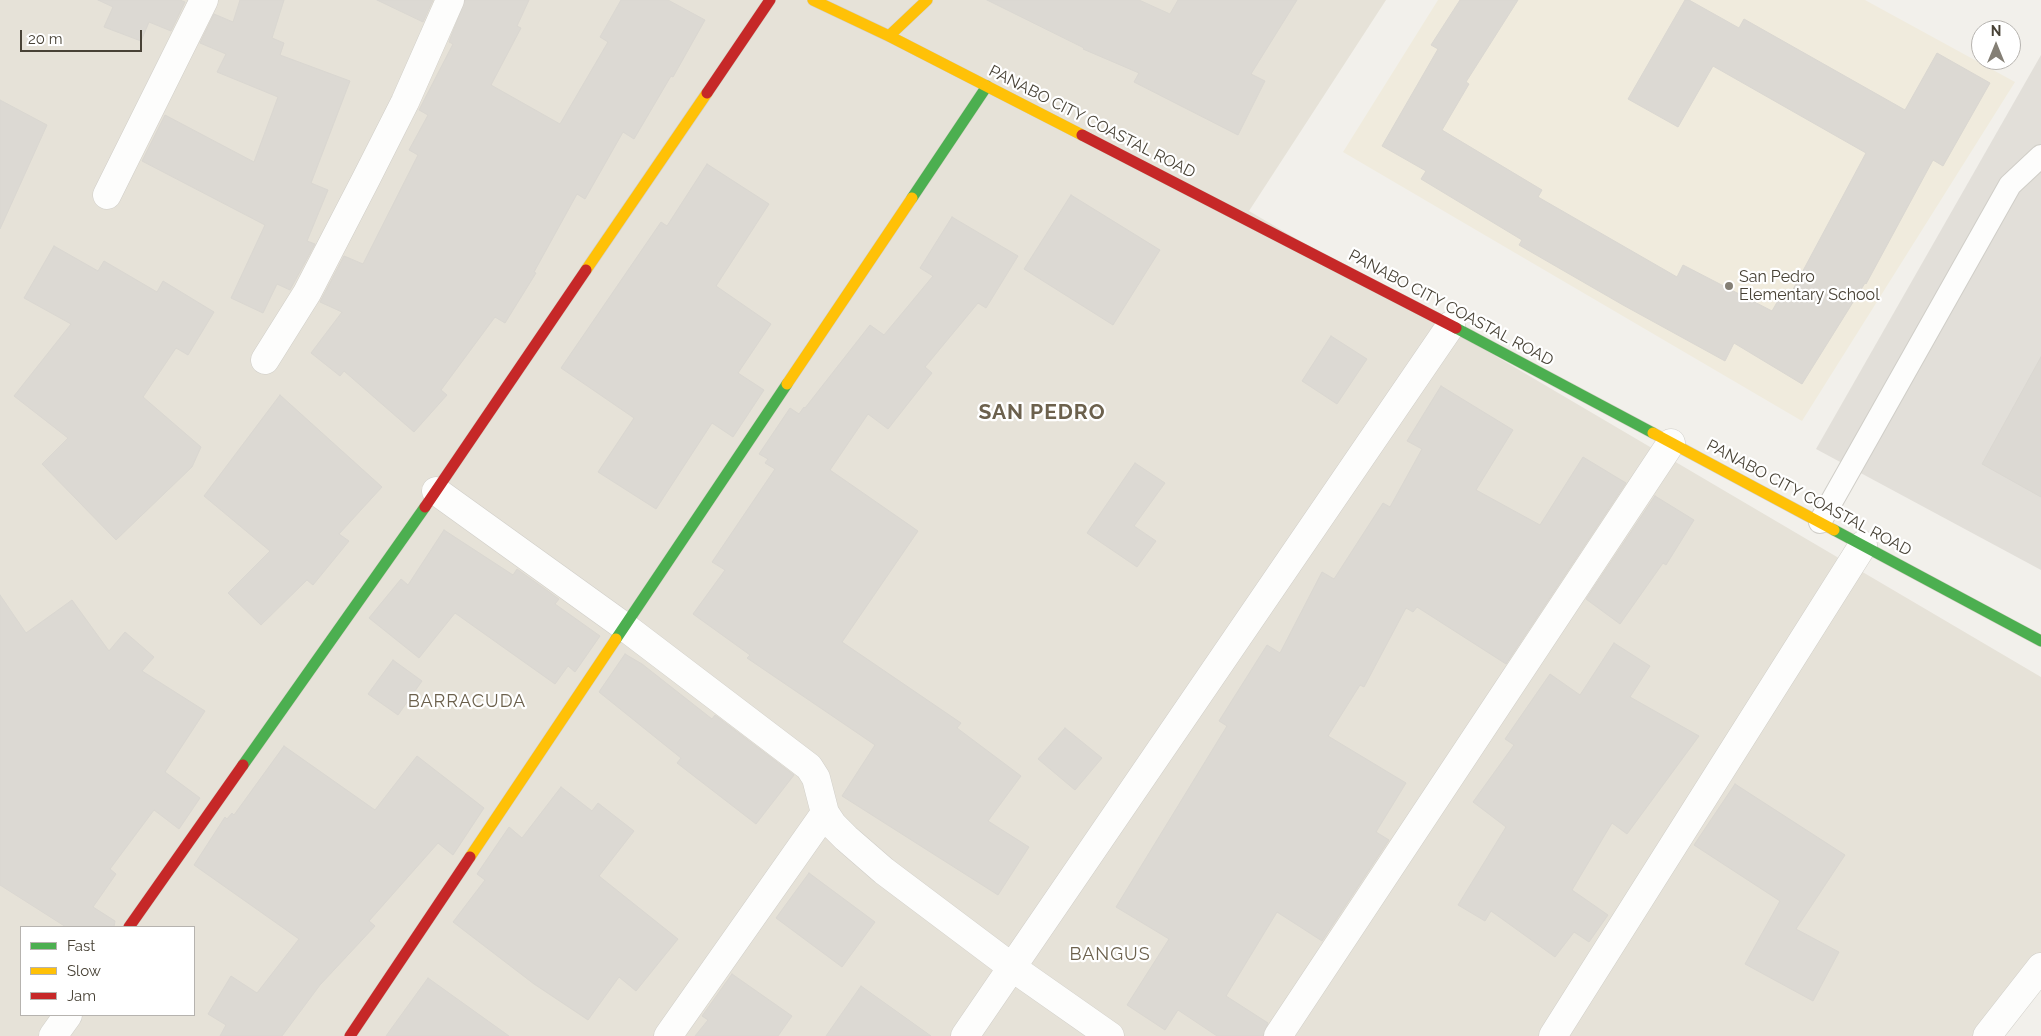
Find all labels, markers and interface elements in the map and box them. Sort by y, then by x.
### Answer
scale bar [22,20,145,52]
north arrow [1971,20,2021,70]
text: N [1991,23,2001,39]
text: 20 m [28,30,63,48]
street label: PANABO CITY COASTAL ROAD [986,61,1198,183]
street label: PANABO CITY COASTAL ROAD [1345,246,1557,370]
place label: San Pedro Elementary School [1739,267,1879,305]
marker: San Pedro Elementary School [1723,280,1735,292]
district label: SAN PEDRO [977,400,1107,426]
street label: PANABO CITY COASTAL ROAD [1703,436,1915,560]
district label: BARRACUDA [407,691,527,713]
legend [20,926,195,1016]
text: Fast [67,937,95,955]
district label: BANGUS [1069,944,1151,966]
text: Slow [67,962,101,980]
text: Jam [67,987,96,1005]

